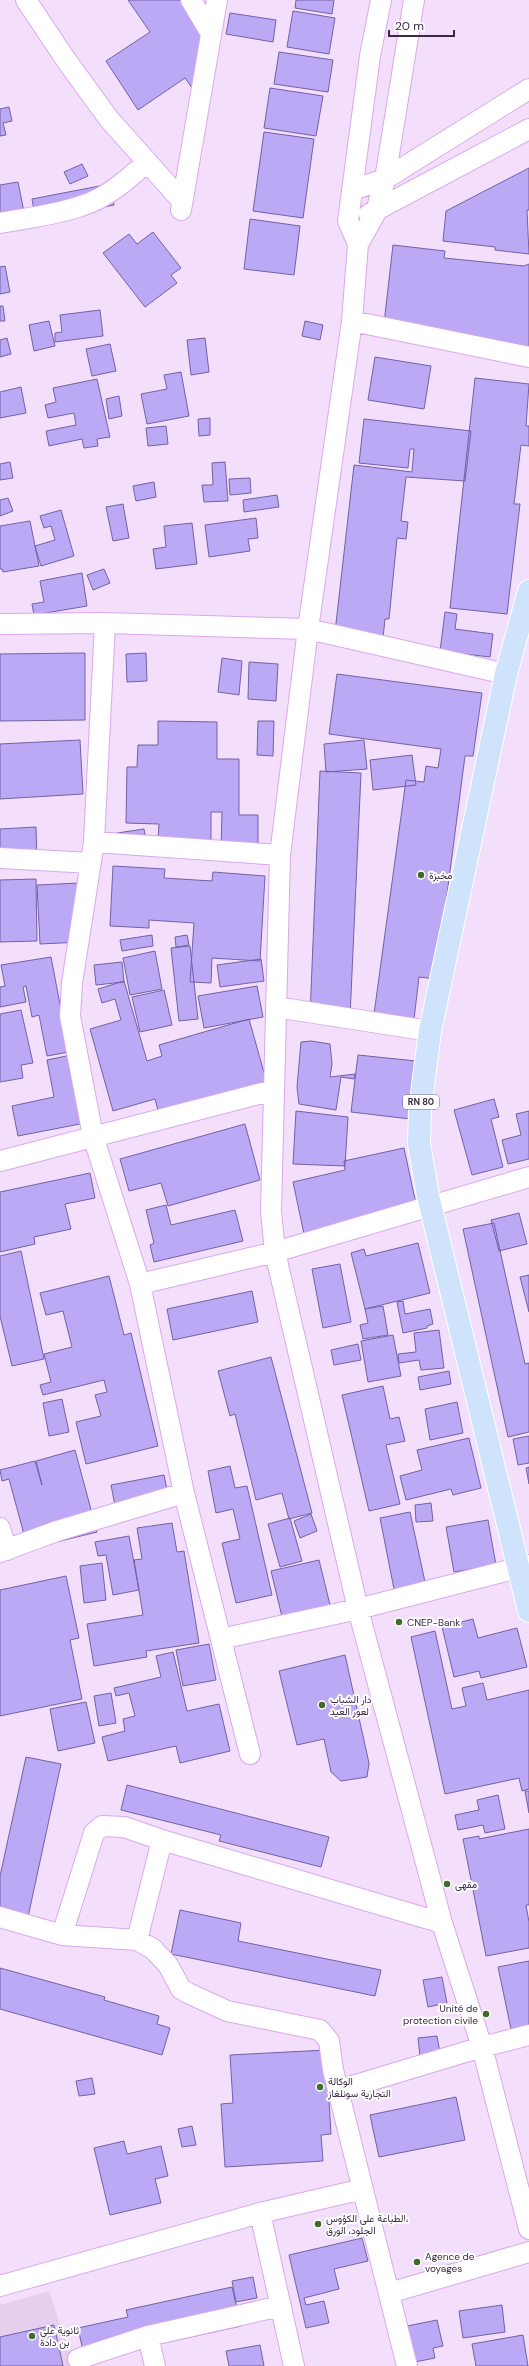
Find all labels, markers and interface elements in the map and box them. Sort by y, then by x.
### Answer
scale bar [389,12,454,38]
text: 20 m [395,18,424,34]
place label: مخبزة [429,869,452,882]
marker: مخبزة [416,870,426,880]
road number: RN 80 [403,1095,439,1109]
place label: CNEP-Bank [407,1616,460,1629]
marker: CNEP-Bank [394,1617,404,1627]
place label: دار الشباب لعور العيد [330,1693,372,1718]
marker: دار الشباب لعور العيد [317,1700,327,1710]
place label: مقهى [455,1878,477,1891]
marker: مقهى [442,1879,452,1889]
place label: Unité de protection civile [403,2002,478,2027]
marker: Unité de protection civile [481,2009,491,2019]
place label: الوكالة التجارية سونلغاز [327,2075,391,2100]
marker: الوكالة التجارية سونلغاز [315,2082,325,2092]
place label: الطباعة على الكؤوس، الجلود، الورق [326,2212,409,2237]
marker: الطباعة على الكؤوس، الجلود، الورق [313,2219,323,2229]
place label: Agence de voyages [425,2250,475,2275]
marker: Agence de voyages [412,2257,422,2267]
place label: ثانوية علي بن دادة [40,2324,79,2349]
marker: ثانوية علي بن دادة [27,2331,37,2341]

